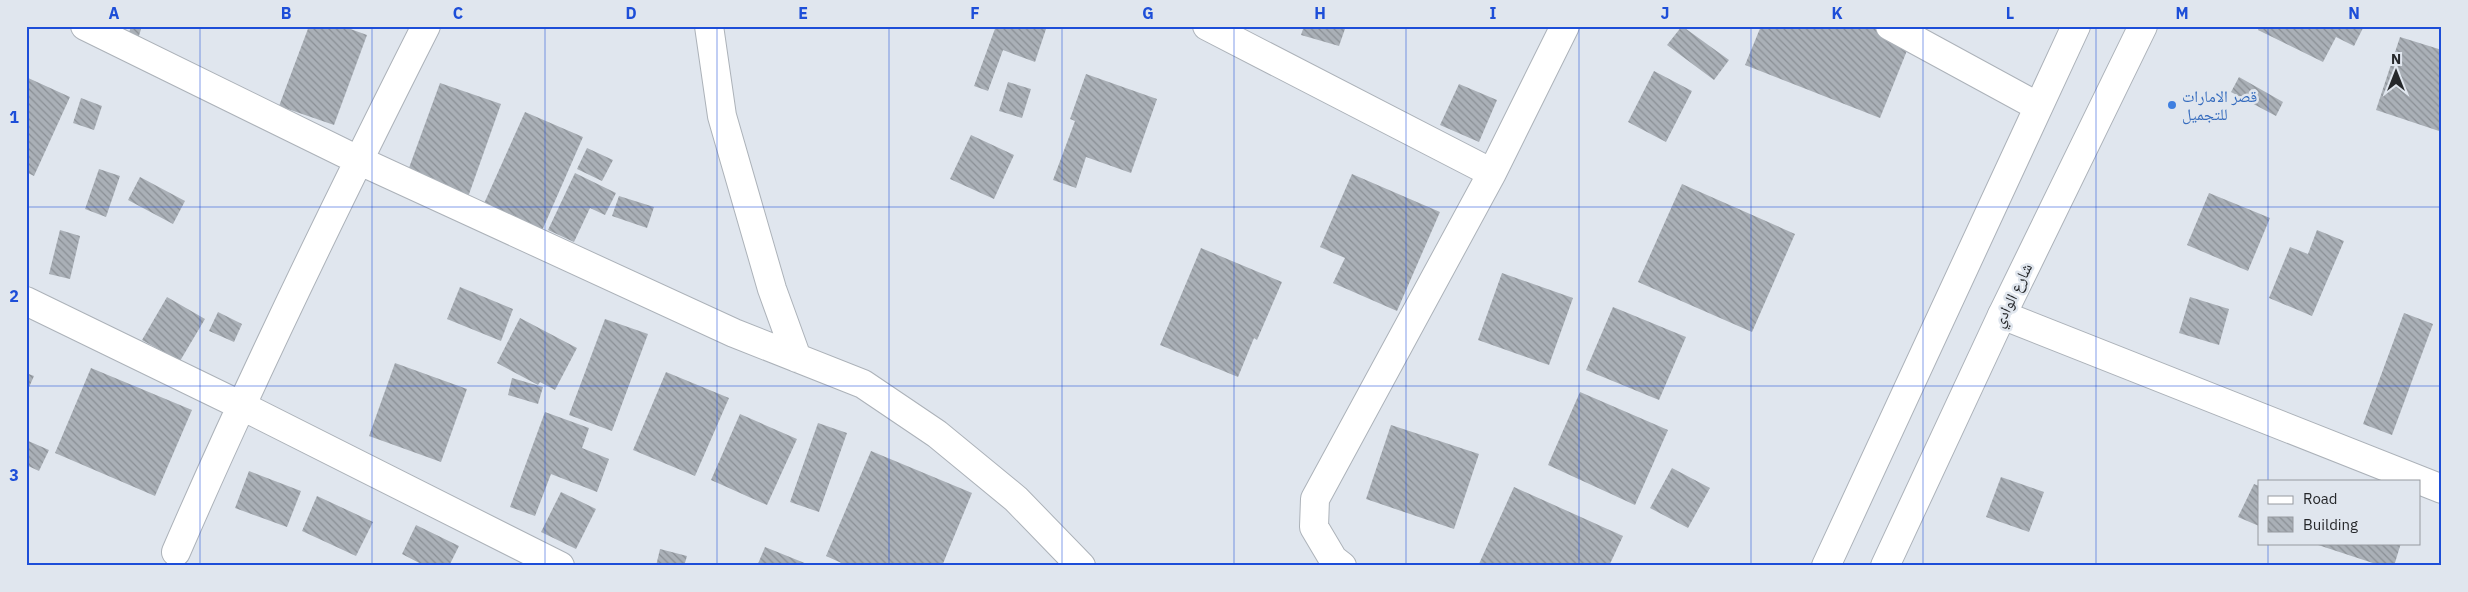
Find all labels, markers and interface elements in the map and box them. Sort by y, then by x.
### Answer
text: A [109,3,120,23]
text: B [281,3,292,23]
text: C [453,3,463,23]
text: D [625,3,637,23]
text: E [798,3,808,23]
text: F [970,3,980,23]
text: G [1142,3,1154,23]
text: H [1314,3,1326,23]
text: I [1490,3,1497,23]
text: J [1661,3,1669,23]
text: K [1831,3,1843,23]
text: L [2006,3,2014,23]
text: M [2175,3,2189,23]
text: N [2348,3,2360,23]
north arrow [2370,48,2420,98]
text: N [2391,50,2401,68]
place label: قصر الامارات للتجميل [2182,86,2257,125]
marker: قصر الامارات للتجميل [2166,99,2178,111]
text: 1 [9,107,19,127]
street label: شارع الوادي [1988,260,2039,332]
text: 2 [9,286,19,306]
text: 3 [9,465,19,485]
legend [2258,480,2420,544]
text: Road [2303,489,2338,508]
text: Building [2303,515,2358,534]

